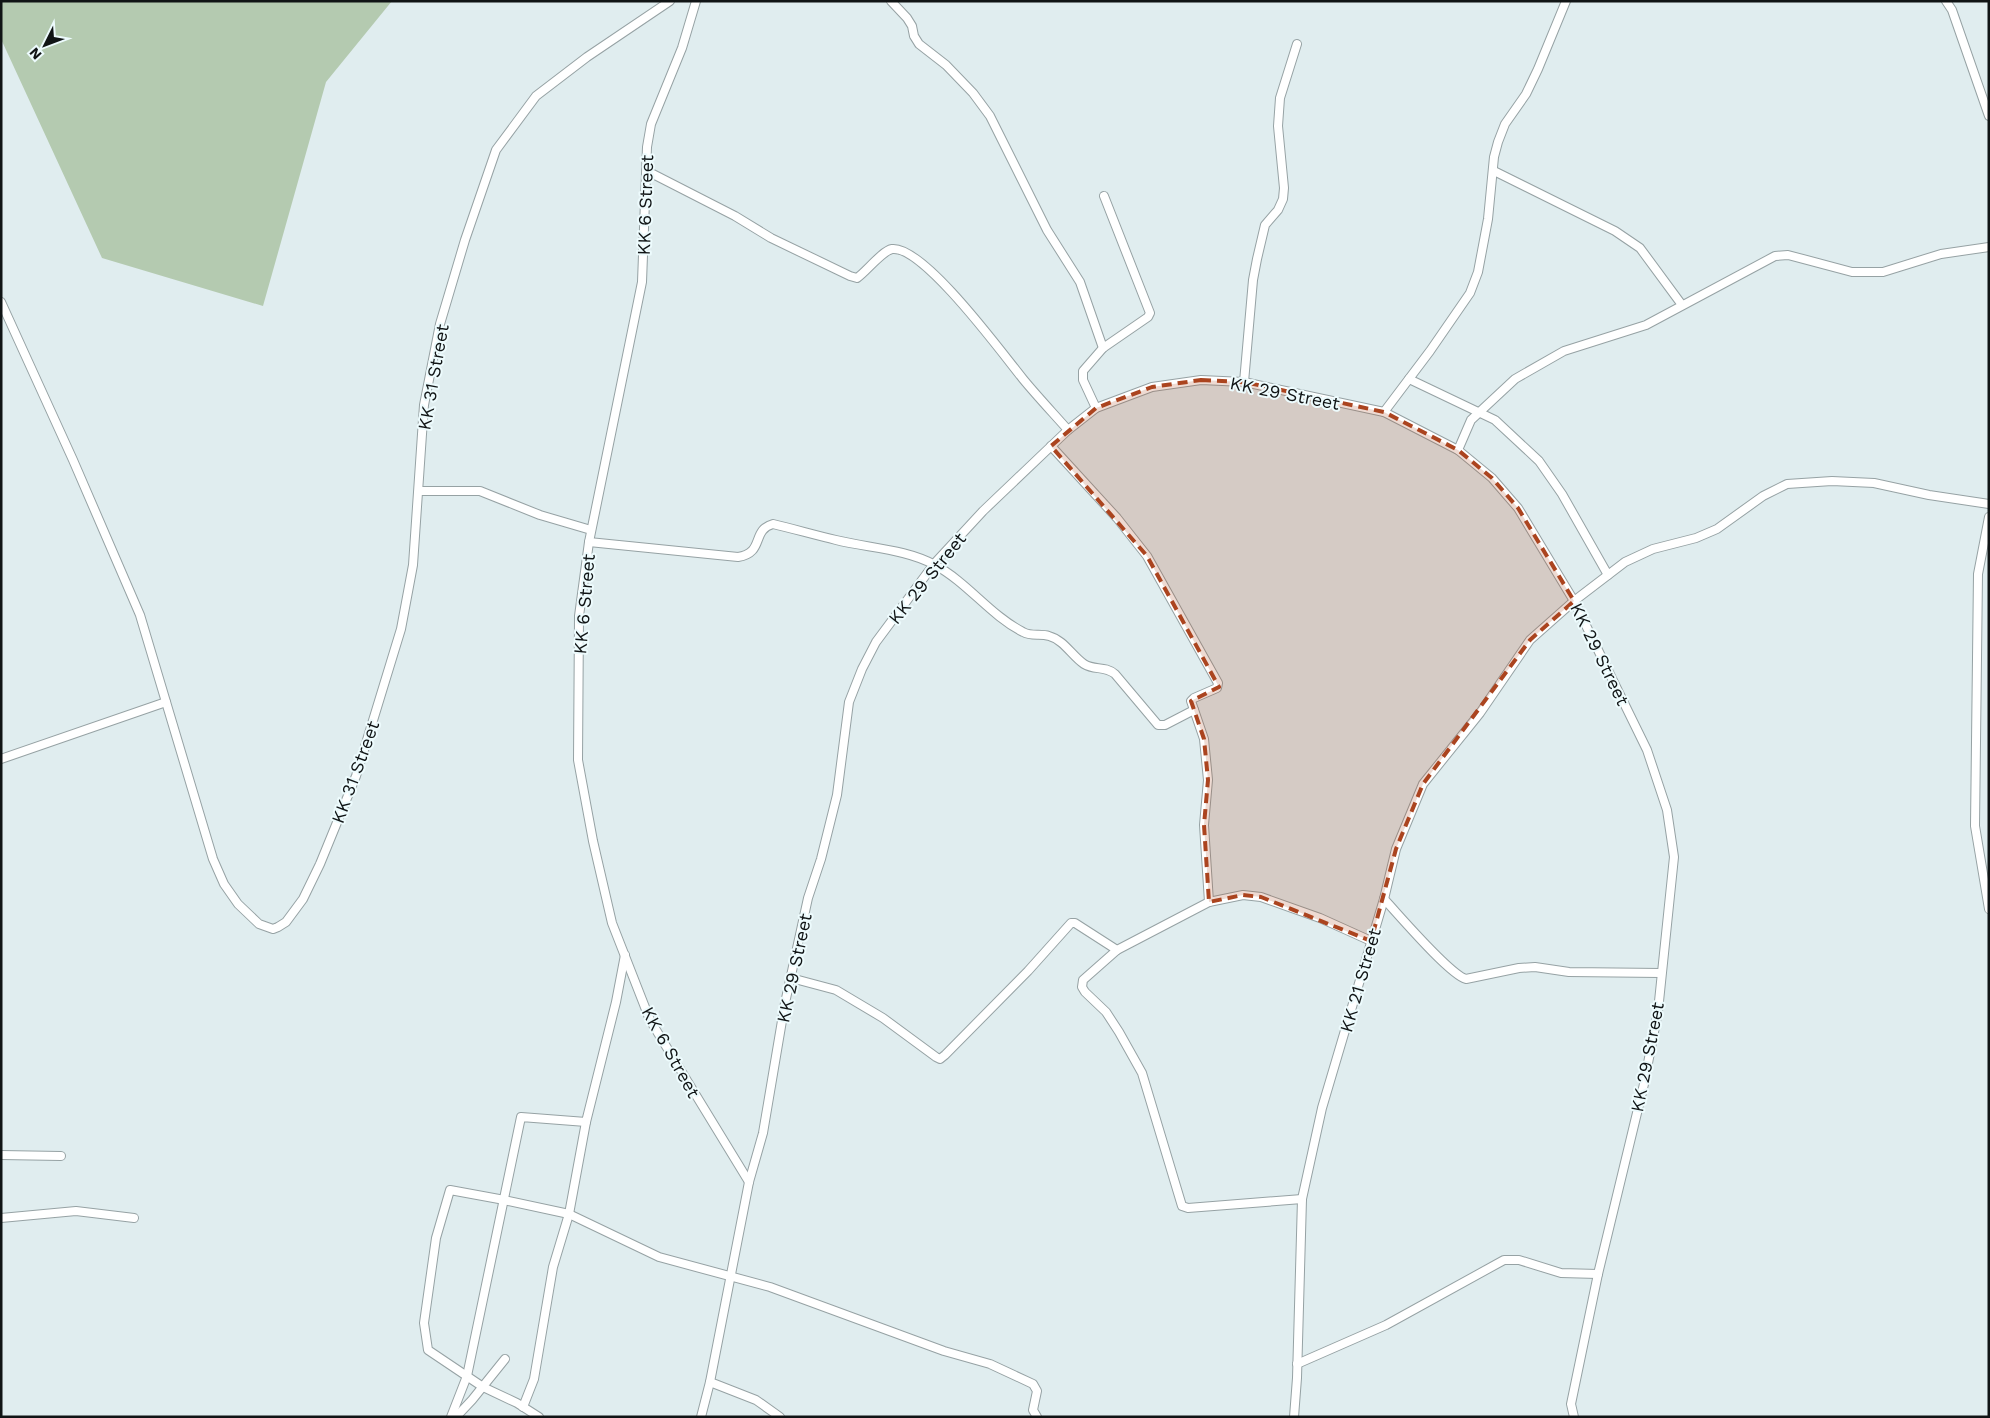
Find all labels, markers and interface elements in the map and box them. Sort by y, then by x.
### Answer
north arrow [20,20,70,70]
text: N [26,44,45,63]
street label: KK 6 Street [633,154,657,256]
street label: KK 31 Street [413,322,453,432]
street label: KK 29 Street [1228,372,1342,414]
street label: KK 29 Street [884,528,971,628]
street label: KK 6 Street [569,552,599,655]
street label: KK 29 Street [1566,599,1634,709]
street label: KK 31 Street [327,718,383,826]
street label: KK 29 Street [772,911,816,1025]
street label: KK 21 Street [1335,925,1385,1034]
street label: KK 29 Street [1626,1000,1668,1114]
street label: KK 6 Street [637,1003,705,1102]

